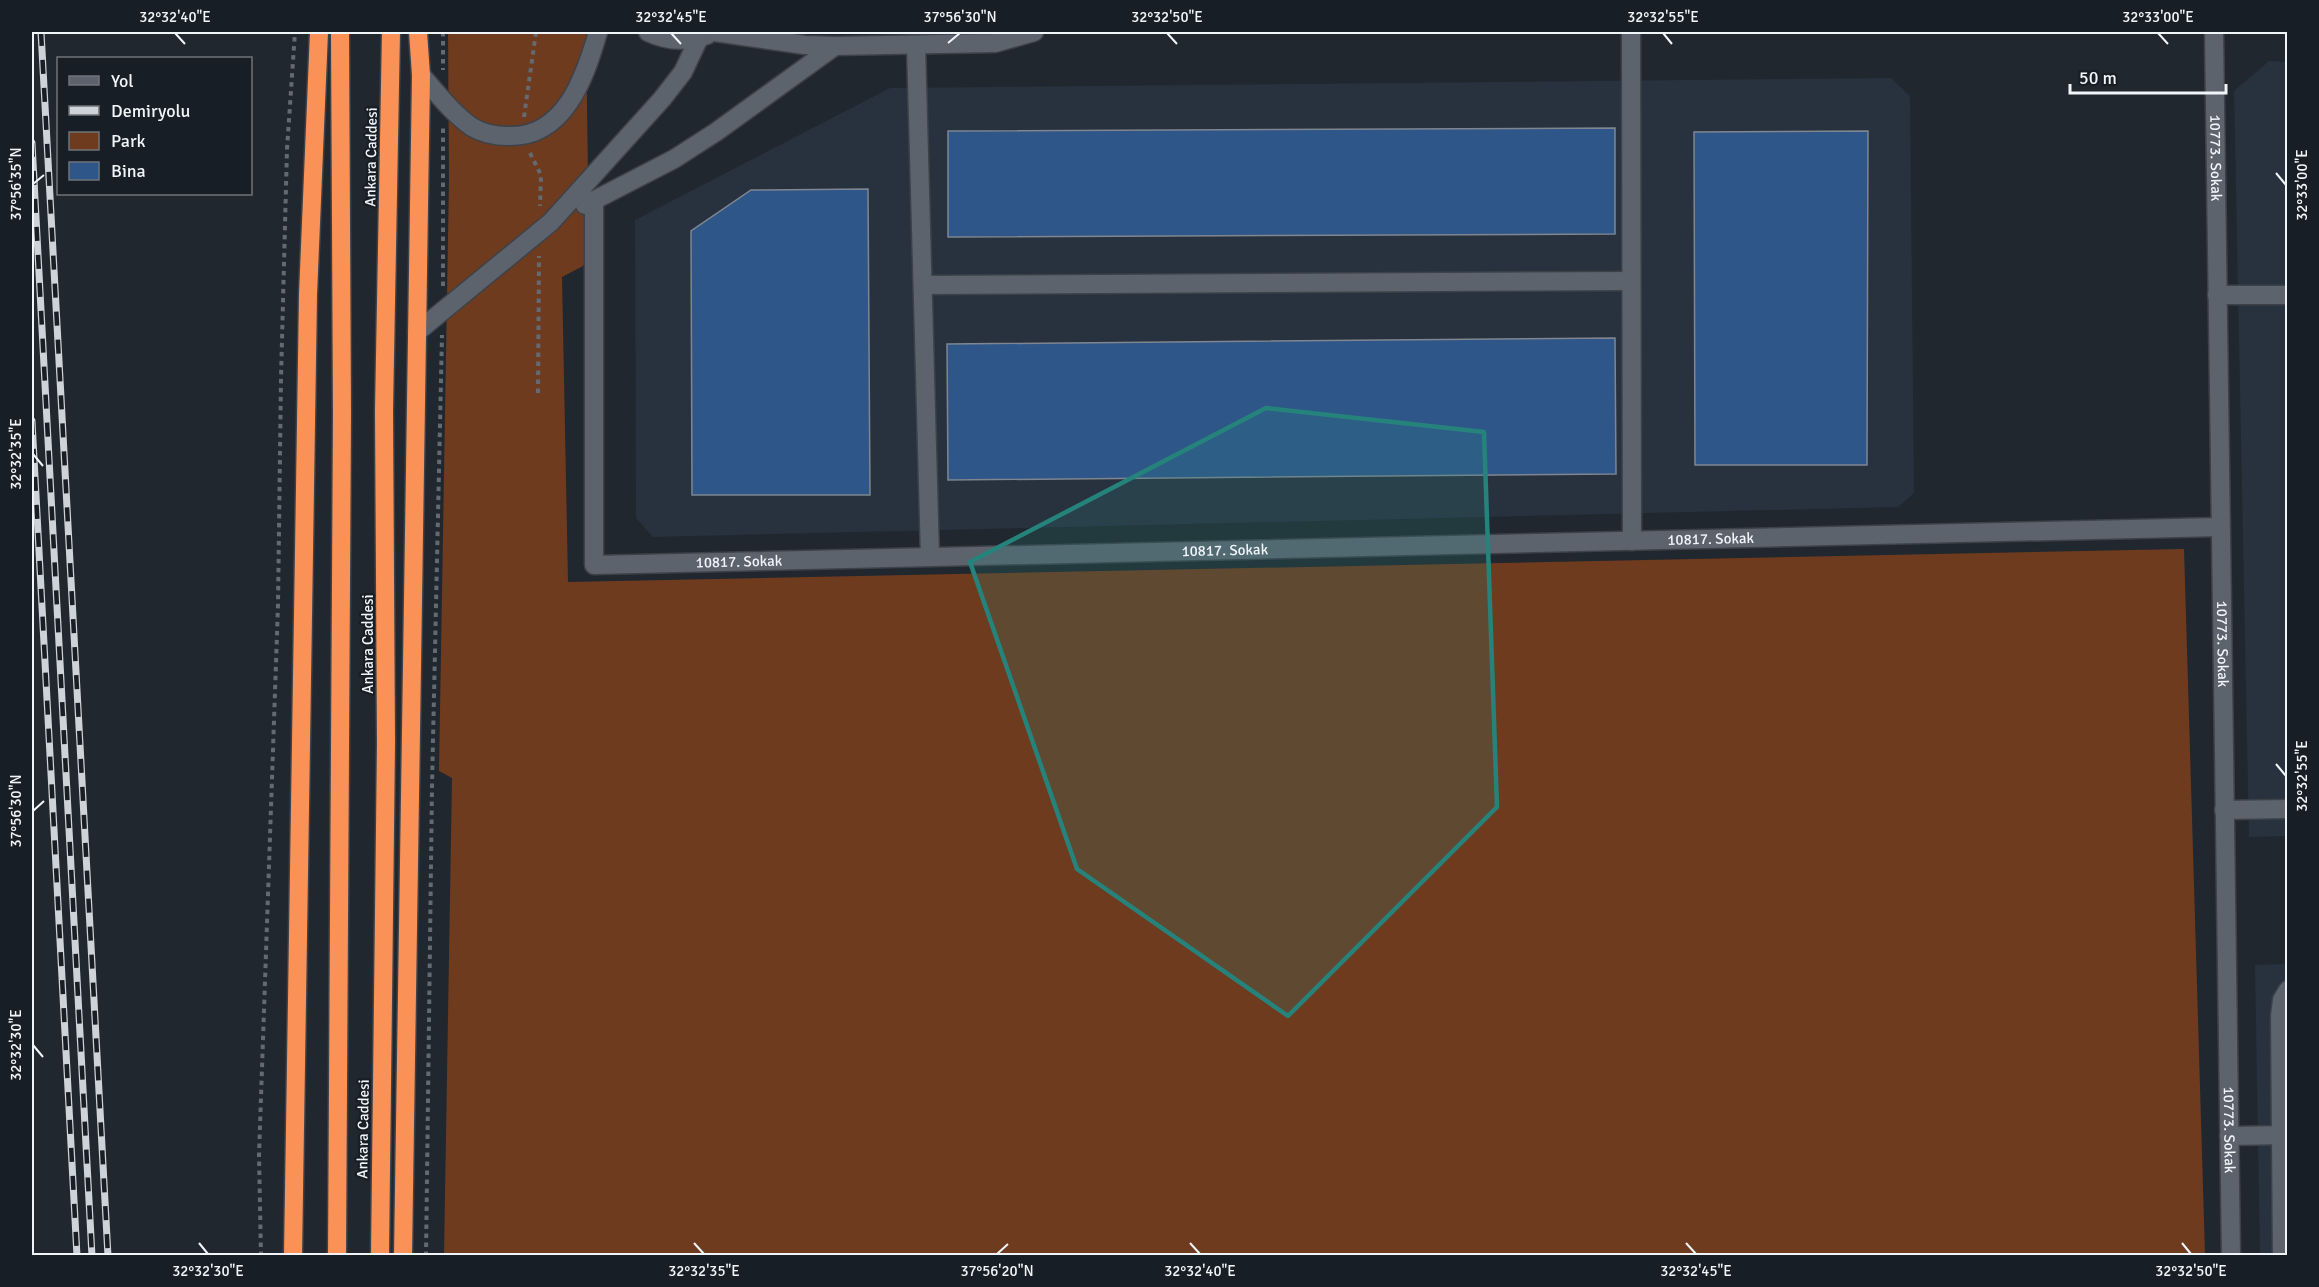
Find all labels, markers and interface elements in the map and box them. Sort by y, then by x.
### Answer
text: 32°32'40"E [139,8,211,26]
text: 32°32'45"E [635,8,707,26]
text: 37°56'30"N [923,8,997,26]
text: 32°32'50"E [1131,8,1203,26]
text: 32°32'55"E [1627,8,1699,26]
text: 32°33'00"E [2122,8,2194,26]
legend [57,57,252,195]
scale bar [2070,57,2226,95]
text: 50 m [2079,67,2117,89]
text: Yol [111,70,134,92]
text: Demiryolu [111,100,190,122]
street label: Ankara Caddesi [361,107,381,207]
street label: 10773. Sokak [2206,115,2225,202]
text: Park [111,130,146,152]
text: 37°56'35"N [7,147,25,221]
text: 32°33'00"E [2293,149,2311,221]
text: Bina [111,160,146,182]
text: 32°32'35"E [7,418,25,490]
street label: 10817. Sokak [1667,529,1755,549]
street label: 10817. Sokak [1181,540,1269,560]
street label: 10817. Sokak [695,552,783,572]
street label: Ankara Caddesi [359,594,377,694]
street label: 10773. Sokak [2213,600,2232,688]
text: 32°32'55"E [2293,740,2311,812]
text: 37°56'30"N [7,774,25,848]
text: 32°32'30"E [7,1009,25,1081]
street label: Ankara Caddesi [353,1079,373,1179]
street label: 10773. Sokak [2220,1086,2239,1174]
text: 32°32'30"E [172,1262,244,1280]
text: 32°32'35"E [668,1262,740,1280]
text: 37°56'20"N [960,1262,1034,1280]
text: 32°32'40"E [1164,1262,1236,1280]
text: 32°32'45"E [1660,1262,1732,1280]
text: 32°32'50"E [2155,1262,2227,1280]

